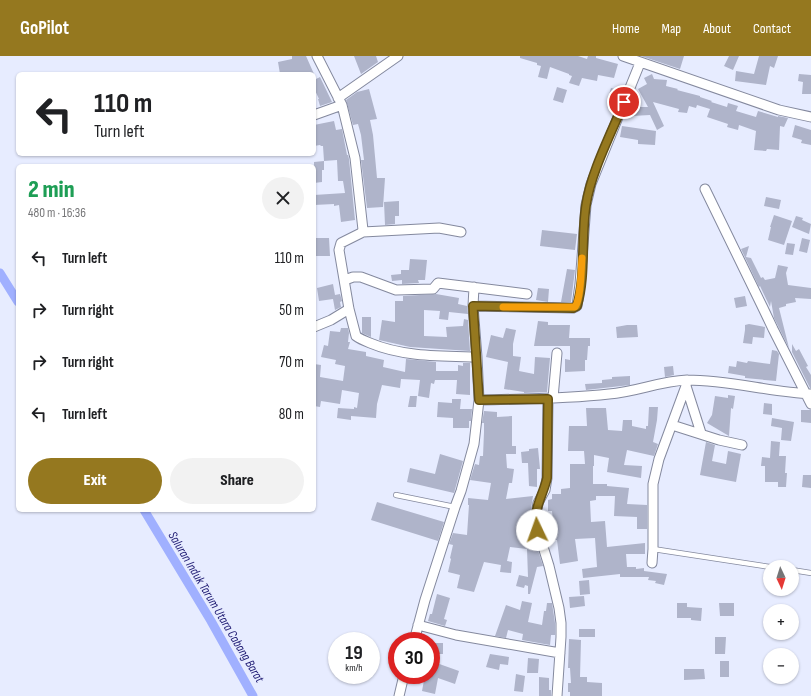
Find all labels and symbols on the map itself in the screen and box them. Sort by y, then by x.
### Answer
pin [607,85,641,119]
position arrow [516,509,558,551]
water label: Saluran Induk Tarum Utara Cabang Barat [165,529,268,686]
north arrow [763,560,799,596]
speed limit sign: 30 [388,632,440,684]

